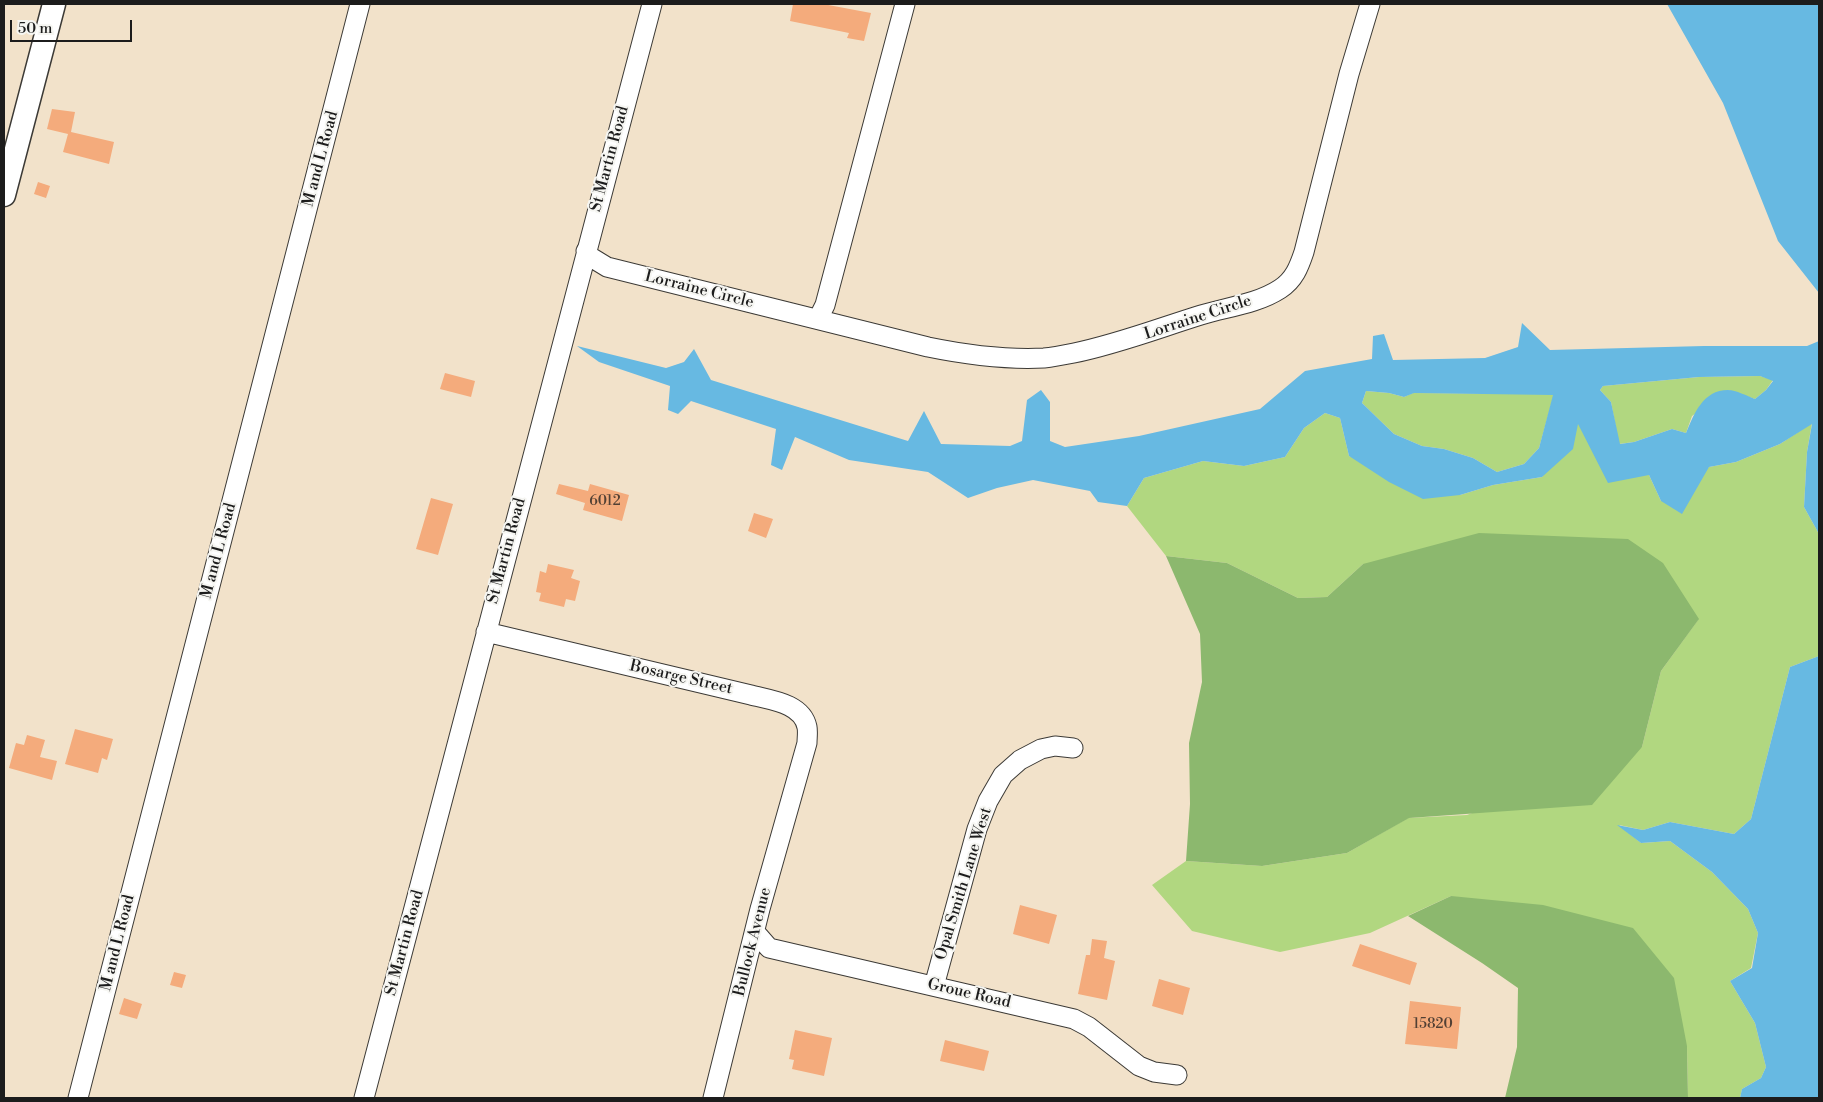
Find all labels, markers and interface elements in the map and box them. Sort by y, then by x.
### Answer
scale bar [12,10,135,42]
text: 50 m [18,19,52,38]
street label: St Martin Road [587,104,633,214]
street label: M and L Road [299,109,343,209]
street label: Lorraine Circle [642,267,756,313]
street label: Lorraine Circle [1142,292,1254,344]
house number: 6012 [589,494,621,510]
street label: St Martin Road [484,496,530,606]
street label: M and L Road [197,501,241,601]
street label: Bosarge Street [628,657,734,699]
street label: Opal Smith Lane West [932,805,996,963]
street label: Bullock Avenue [730,886,776,998]
street label: St Martin Road [382,888,428,998]
street label: M and L Road [97,893,139,993]
street label: Groue Road [925,975,1013,1013]
house number: 15820 [1413,1017,1453,1033]

